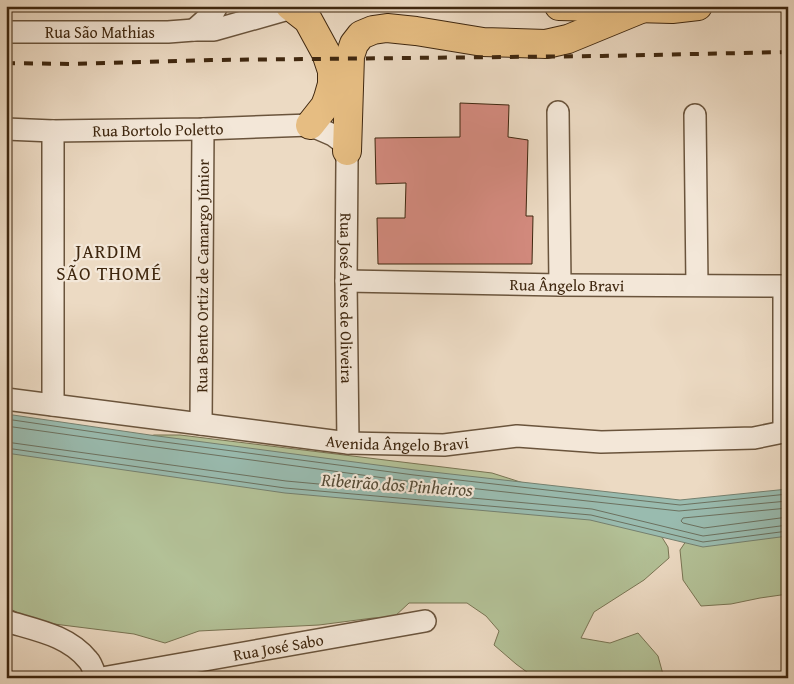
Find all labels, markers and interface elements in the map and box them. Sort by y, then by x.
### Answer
street label: Rua São Mathias [45,20,155,44]
street label: Rua Bortolo Poletto [92,116,224,142]
street label: Rua Bento Ortiz de Camargo Júnior [189,159,215,393]
street label: Rua José Alves de Oliveira [334,213,359,384]
district label: JARDIM SÃO THOMÉ [56,237,162,287]
street label: Rua Ângelo Bravi [509,272,625,297]
street label: Avenida Ângelo Bravi [324,428,470,457]
water label: Ribeirão dos Pinheiros [319,466,474,503]
street label: Rua José Sabo [231,627,325,667]

